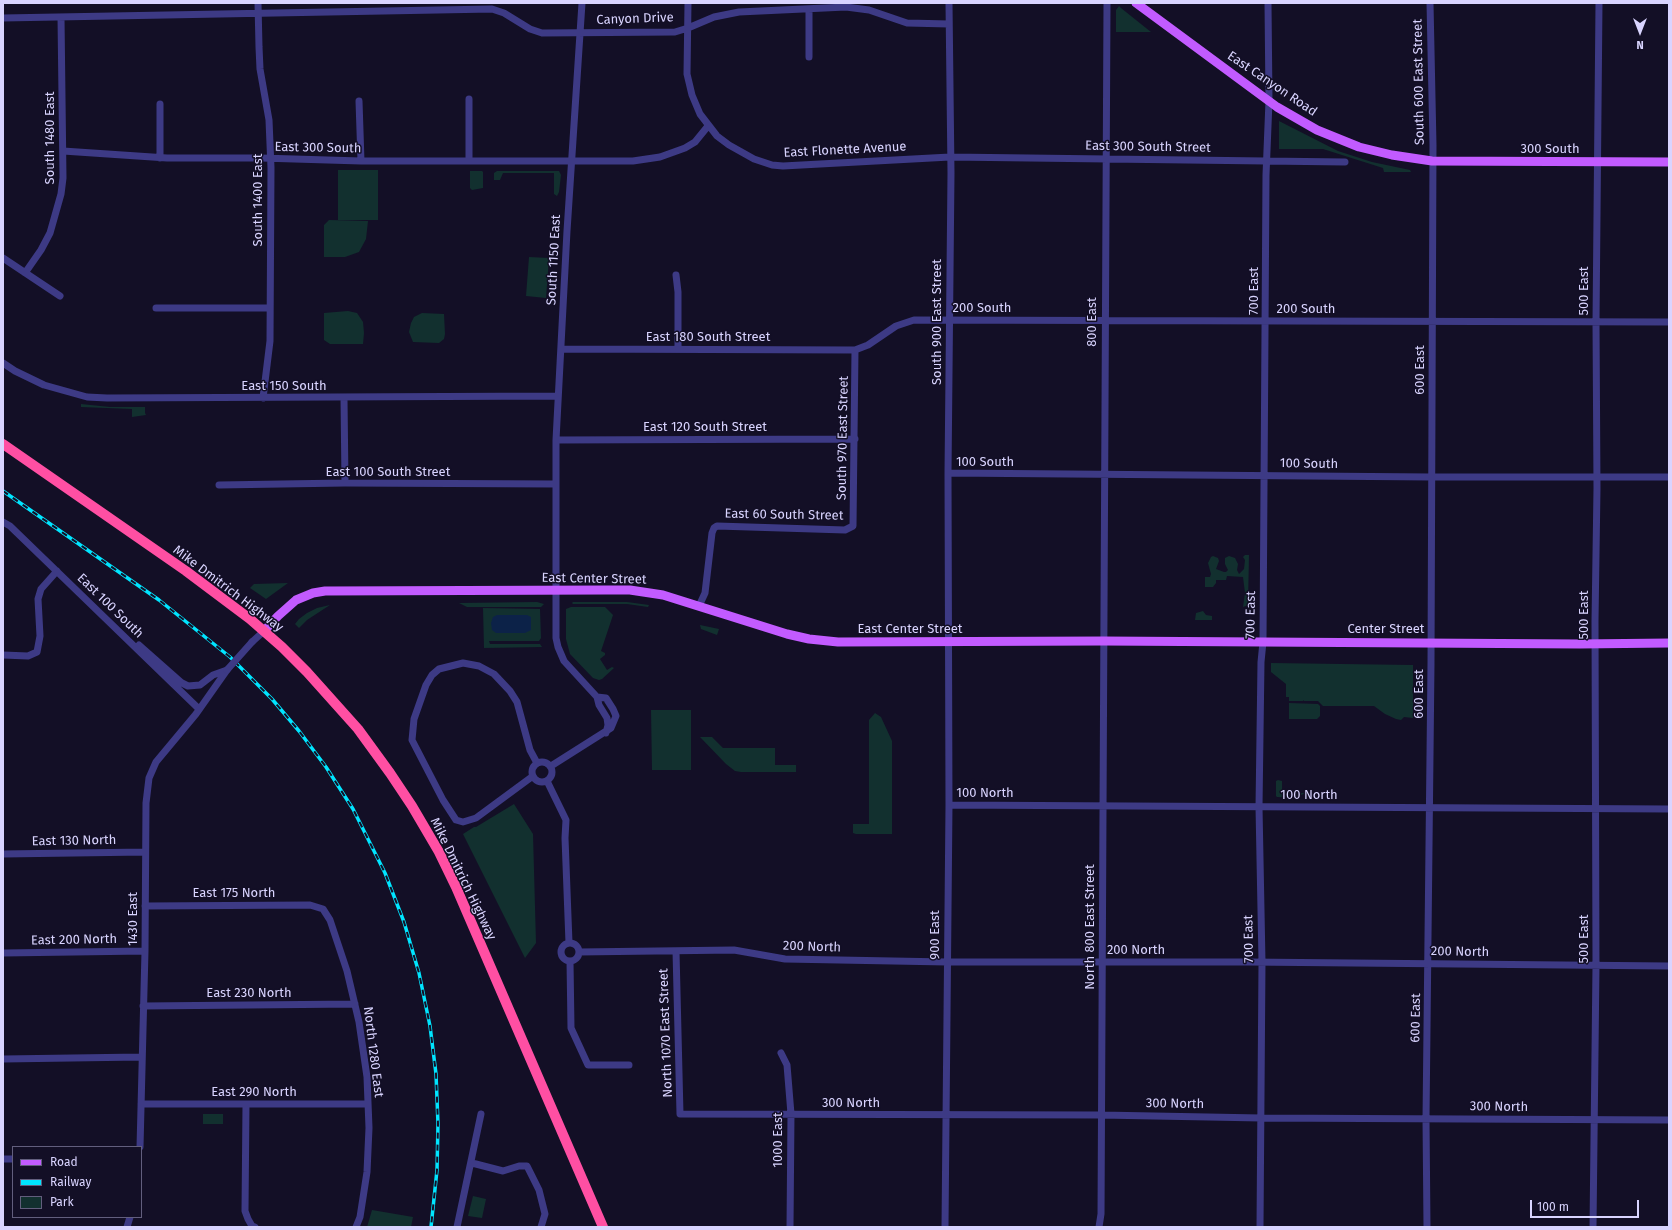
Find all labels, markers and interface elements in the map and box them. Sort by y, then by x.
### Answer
street label: Canyon Drive [596,10,674,28]
north arrow [1620,12,1660,52]
street label: South 600 East Street [1410,19,1428,145]
text: N [1636,38,1644,51]
street label: East Canyon Road [1224,48,1320,120]
street label: South 1480 East [42,92,58,184]
street label: East 300 South Street [1085,138,1211,156]
street label: East 300 South [274,139,362,157]
street label: East Flonette Avenue [783,139,907,161]
street label: 300 South [1521,141,1579,157]
street label: South 1400 East [250,153,266,247]
street label: South 1150 East [544,214,564,306]
street label: South 900 East Street [929,259,945,385]
street label: 700 East [1246,267,1262,315]
street label: 500 East [1576,267,1592,315]
street label: 800 East [1084,297,1100,347]
street label: 200 South [953,300,1011,316]
street label: 200 South [1277,301,1335,317]
street label: East 180 South Street [646,329,770,345]
street label: 600 East [1412,345,1428,395]
street label: South 970 East Street [834,376,852,500]
street label: East 150 South [241,378,327,394]
street label: East 120 South Street [643,419,767,435]
street label: 100 South [956,454,1014,470]
street label: 100 South [1280,456,1338,472]
street label: East 100 South Street [326,464,450,480]
street label: East 60 South Street [724,506,844,524]
street label: Mike Dmitrich Highway [170,542,286,636]
street label: East 100 South [74,570,146,642]
street label: East Center Street [541,570,647,588]
street label: 700 East [1243,591,1259,639]
street label: 500 East [1576,591,1592,639]
street label: East Center Street [858,621,962,637]
street label: Center Street [1347,621,1425,637]
street label: 600 East [1411,669,1427,719]
street label: 100 North [956,785,1014,801]
street label: 100 North [1280,787,1338,803]
street label: Mike Dmitrich Highway [427,815,499,943]
street label: East 130 North [32,832,116,850]
street label: North 800 East Street [1082,864,1098,990]
street label: East 175 North [193,885,275,901]
street label: 1430 East [125,892,141,946]
street label: 900 East [927,910,943,960]
street label: 700 East [1241,915,1257,963]
street label: 500 East [1576,915,1592,963]
street label: East 200 North [31,931,117,949]
street label: 200 North [783,938,841,956]
street label: 200 North [1107,942,1165,958]
street label: 200 North [1431,944,1489,960]
street label: North 1070 East Street [656,968,676,1098]
street label: East 230 North [206,985,292,1001]
street label: 600 East [1408,993,1424,1043]
street label: North 1280 East [360,1006,386,1098]
street label: East 290 North [211,1084,297,1100]
street label: 300 North [822,1095,880,1111]
street label: 300 North [1146,1096,1204,1112]
street label: 300 North [1470,1099,1528,1115]
street label: 1000 East [770,1112,786,1168]
legend [12,1146,142,1218]
text: Road [50,1155,78,1169]
text: Railway [50,1175,91,1189]
scale bar [1532,1192,1641,1218]
text: Park [50,1195,74,1209]
text: 100 m [1537,1200,1569,1214]

